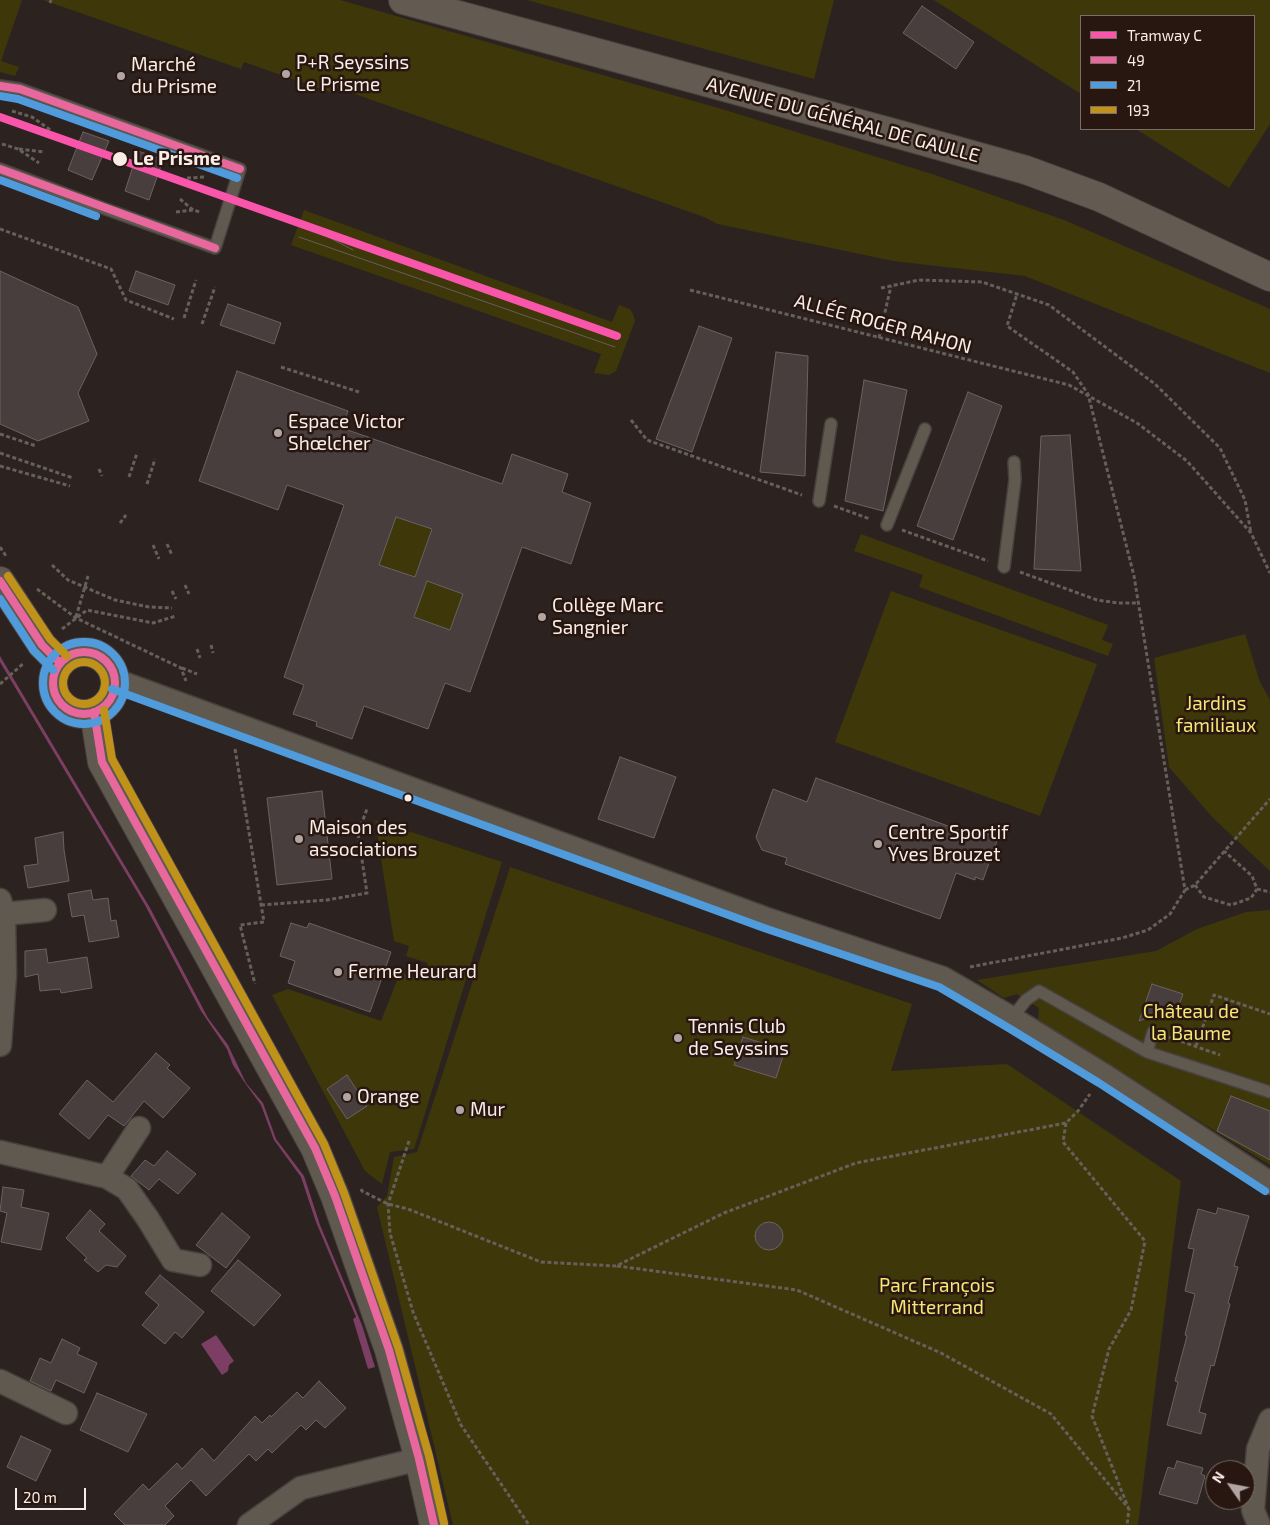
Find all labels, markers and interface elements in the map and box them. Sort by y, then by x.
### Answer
legend [1080,15,1255,130]
text: Tramway C [1127,26,1202,44]
text: 49 [1127,51,1145,69]
place label: P+R Seyssins Le Prisme [296,52,409,96]
place label: Marché du Prisme [131,54,217,98]
marker: P+R Seyssins Le Prisme [280,68,292,80]
marker: Marché du Prisme [115,70,127,82]
street label: AVENUE DU GÉNÉRAL DE GAULLE [704,72,982,168]
text: 21 [1127,76,1141,94]
text: 193 [1127,101,1150,119]
place label: Le Prisme [133,148,221,170]
marker: Le Prisme [111,150,129,168]
street label: ALLÉE ROGER RAHON [792,289,974,359]
place label: Espace Victor Shœlcher [288,411,405,455]
marker: Espace Victor Shœlcher [272,427,284,439]
place label: Collège Marc Sangnier [552,595,664,639]
marker: Collège Marc Sangnier [536,611,548,623]
park label: Jardins familiaux [1176,693,1256,737]
unlabelled marker [403,793,413,803]
place label: Maison des associations [309,817,417,861]
place label: Centre Sportif Yves Brouzet [888,822,1008,866]
marker: Maison des associations [293,833,305,845]
marker: Centre Sportif Yves Brouzet [872,838,884,850]
place label: Ferme Heurard [348,961,477,983]
marker: Ferme Heurard [332,966,344,978]
park label: Château de la Baume [1143,1001,1239,1045]
place label: Tennis Club de Seyssins [688,1016,789,1060]
marker: Tennis Club de Seyssins [672,1032,684,1044]
place label: Orange [357,1086,420,1108]
marker: Orange [341,1091,353,1103]
place label: Mur [470,1099,505,1121]
marker: Mur [454,1104,466,1116]
park label: Parc François Mitterrand [879,1275,995,1319]
north arrow [1205,1460,1255,1510]
text: N [1208,1468,1228,1486]
scale bar [18,1478,89,1510]
text: 20 m [23,1488,57,1506]

